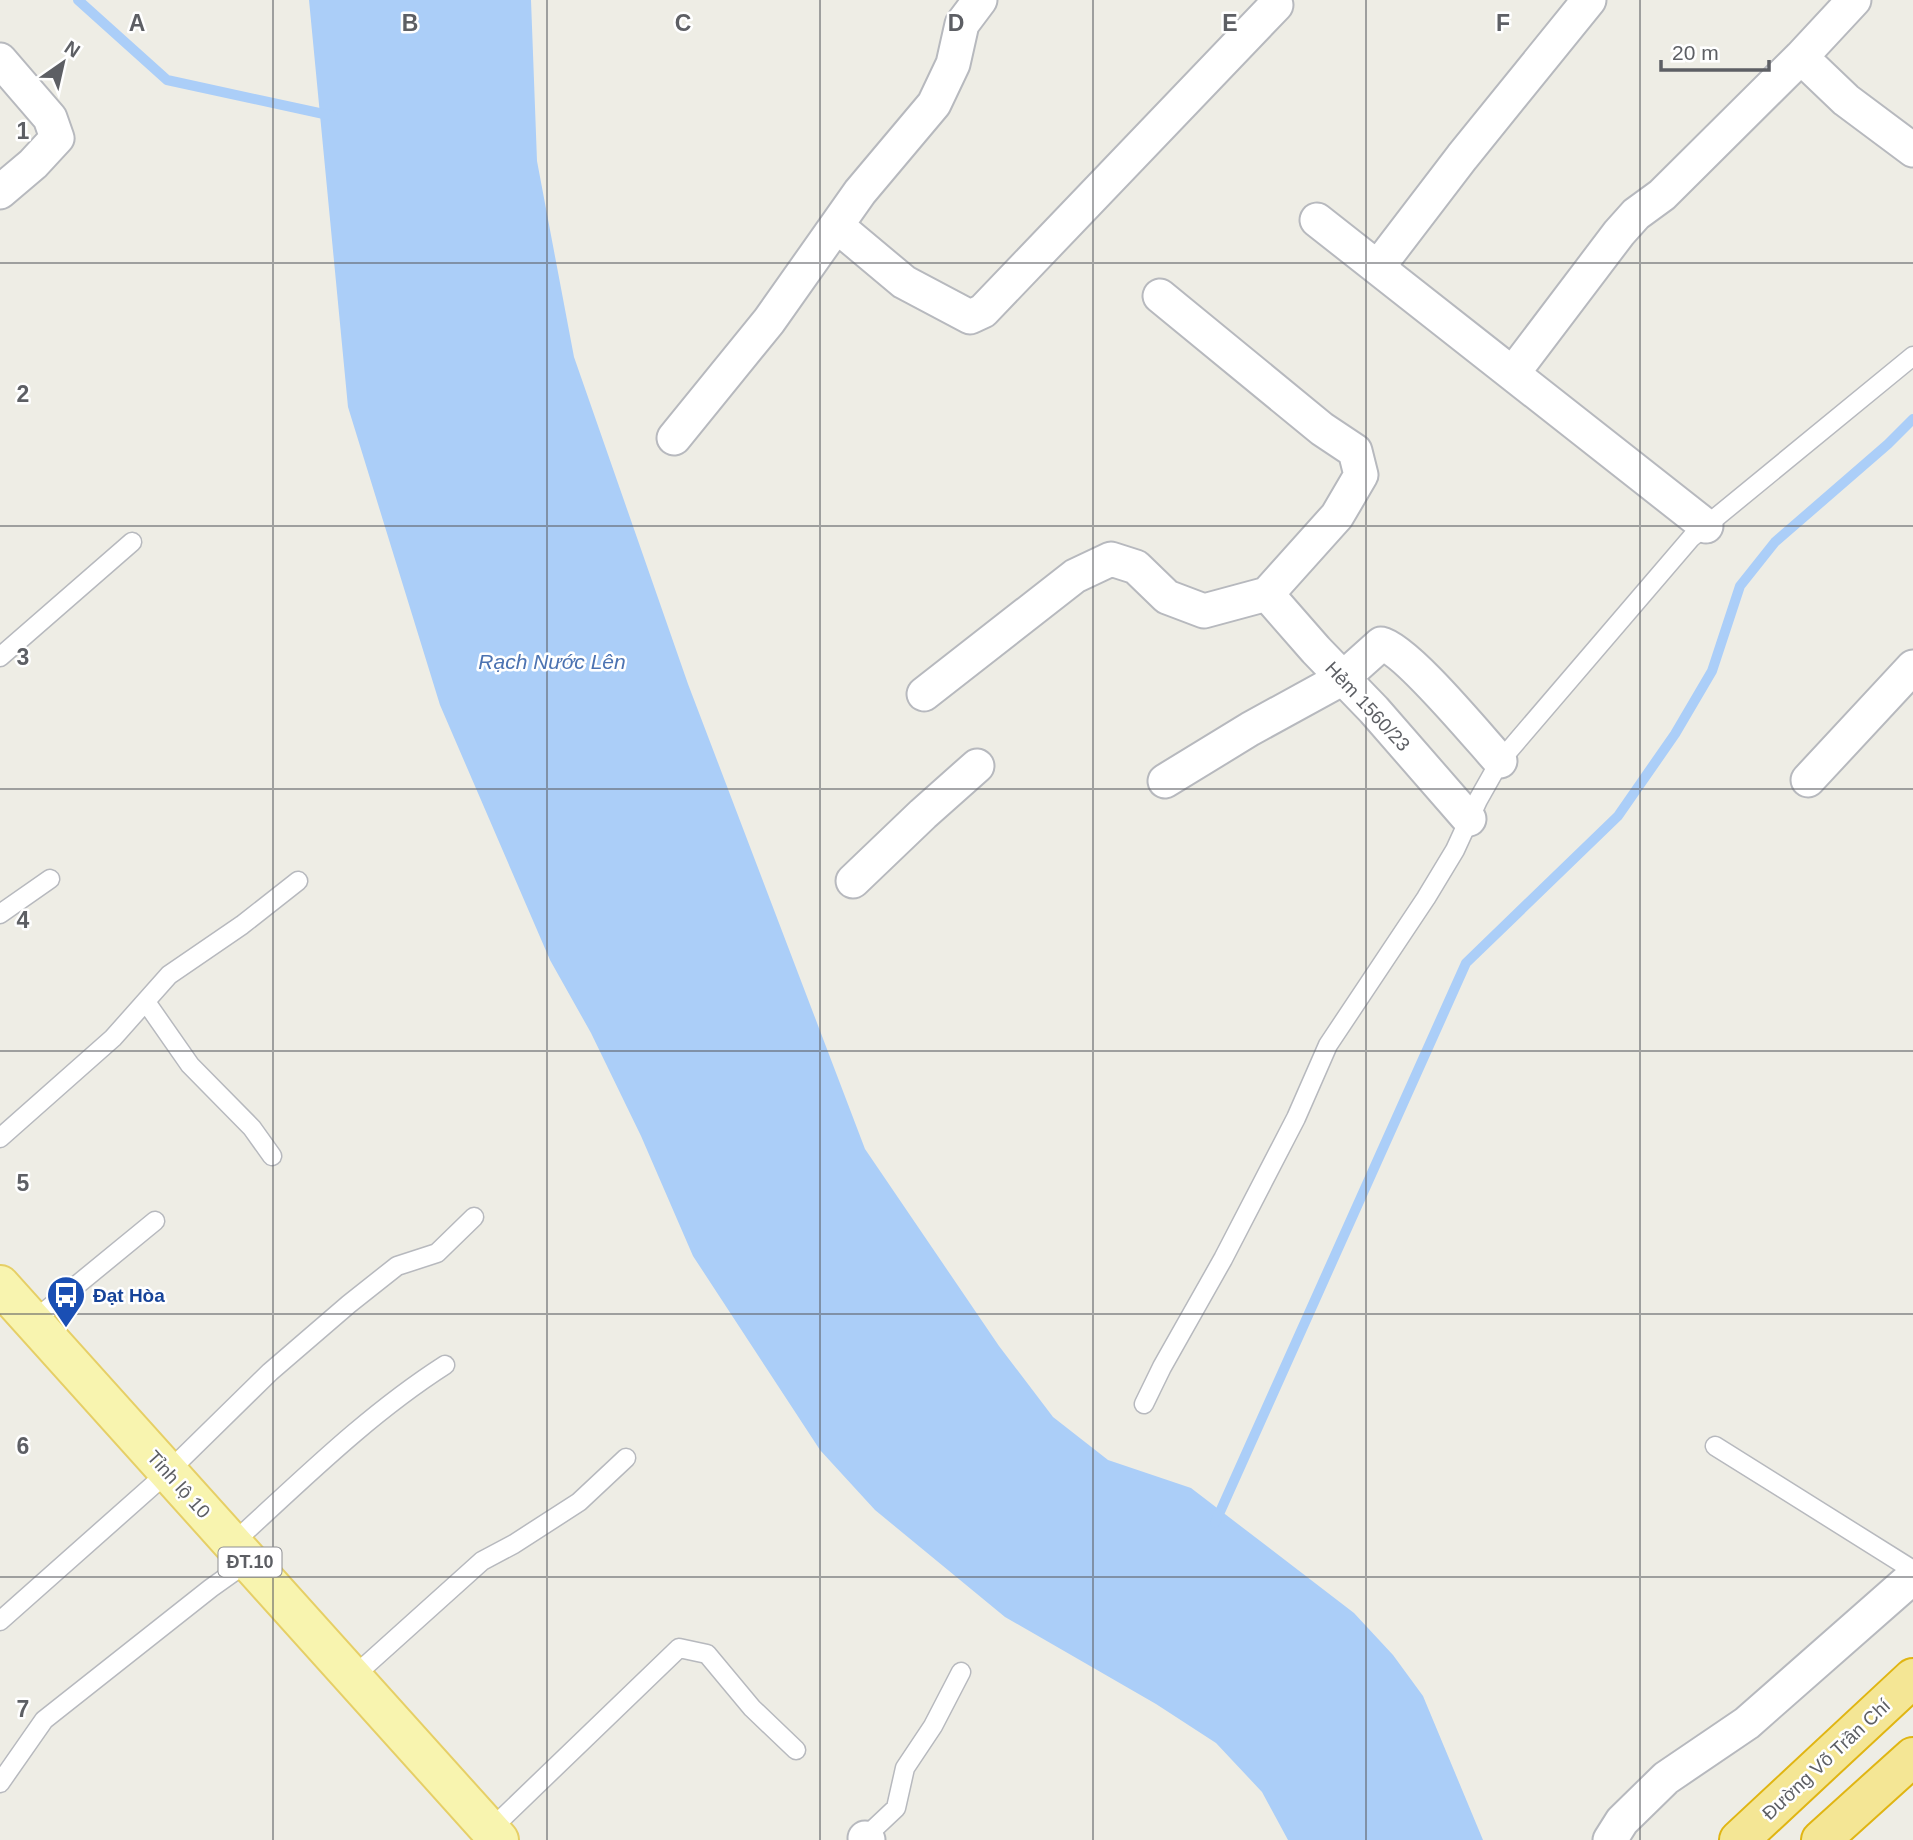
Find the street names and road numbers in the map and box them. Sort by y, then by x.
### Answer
street label: Hẻm 1560/23 [1321,657,1414,755]
street label: Tỉnh lộ 10 [143,1446,214,1522]
road number: ĐT.10 [218,1548,282,1576]
street label: Đường Võ Trần Chí [1758,1694,1895,1824]

